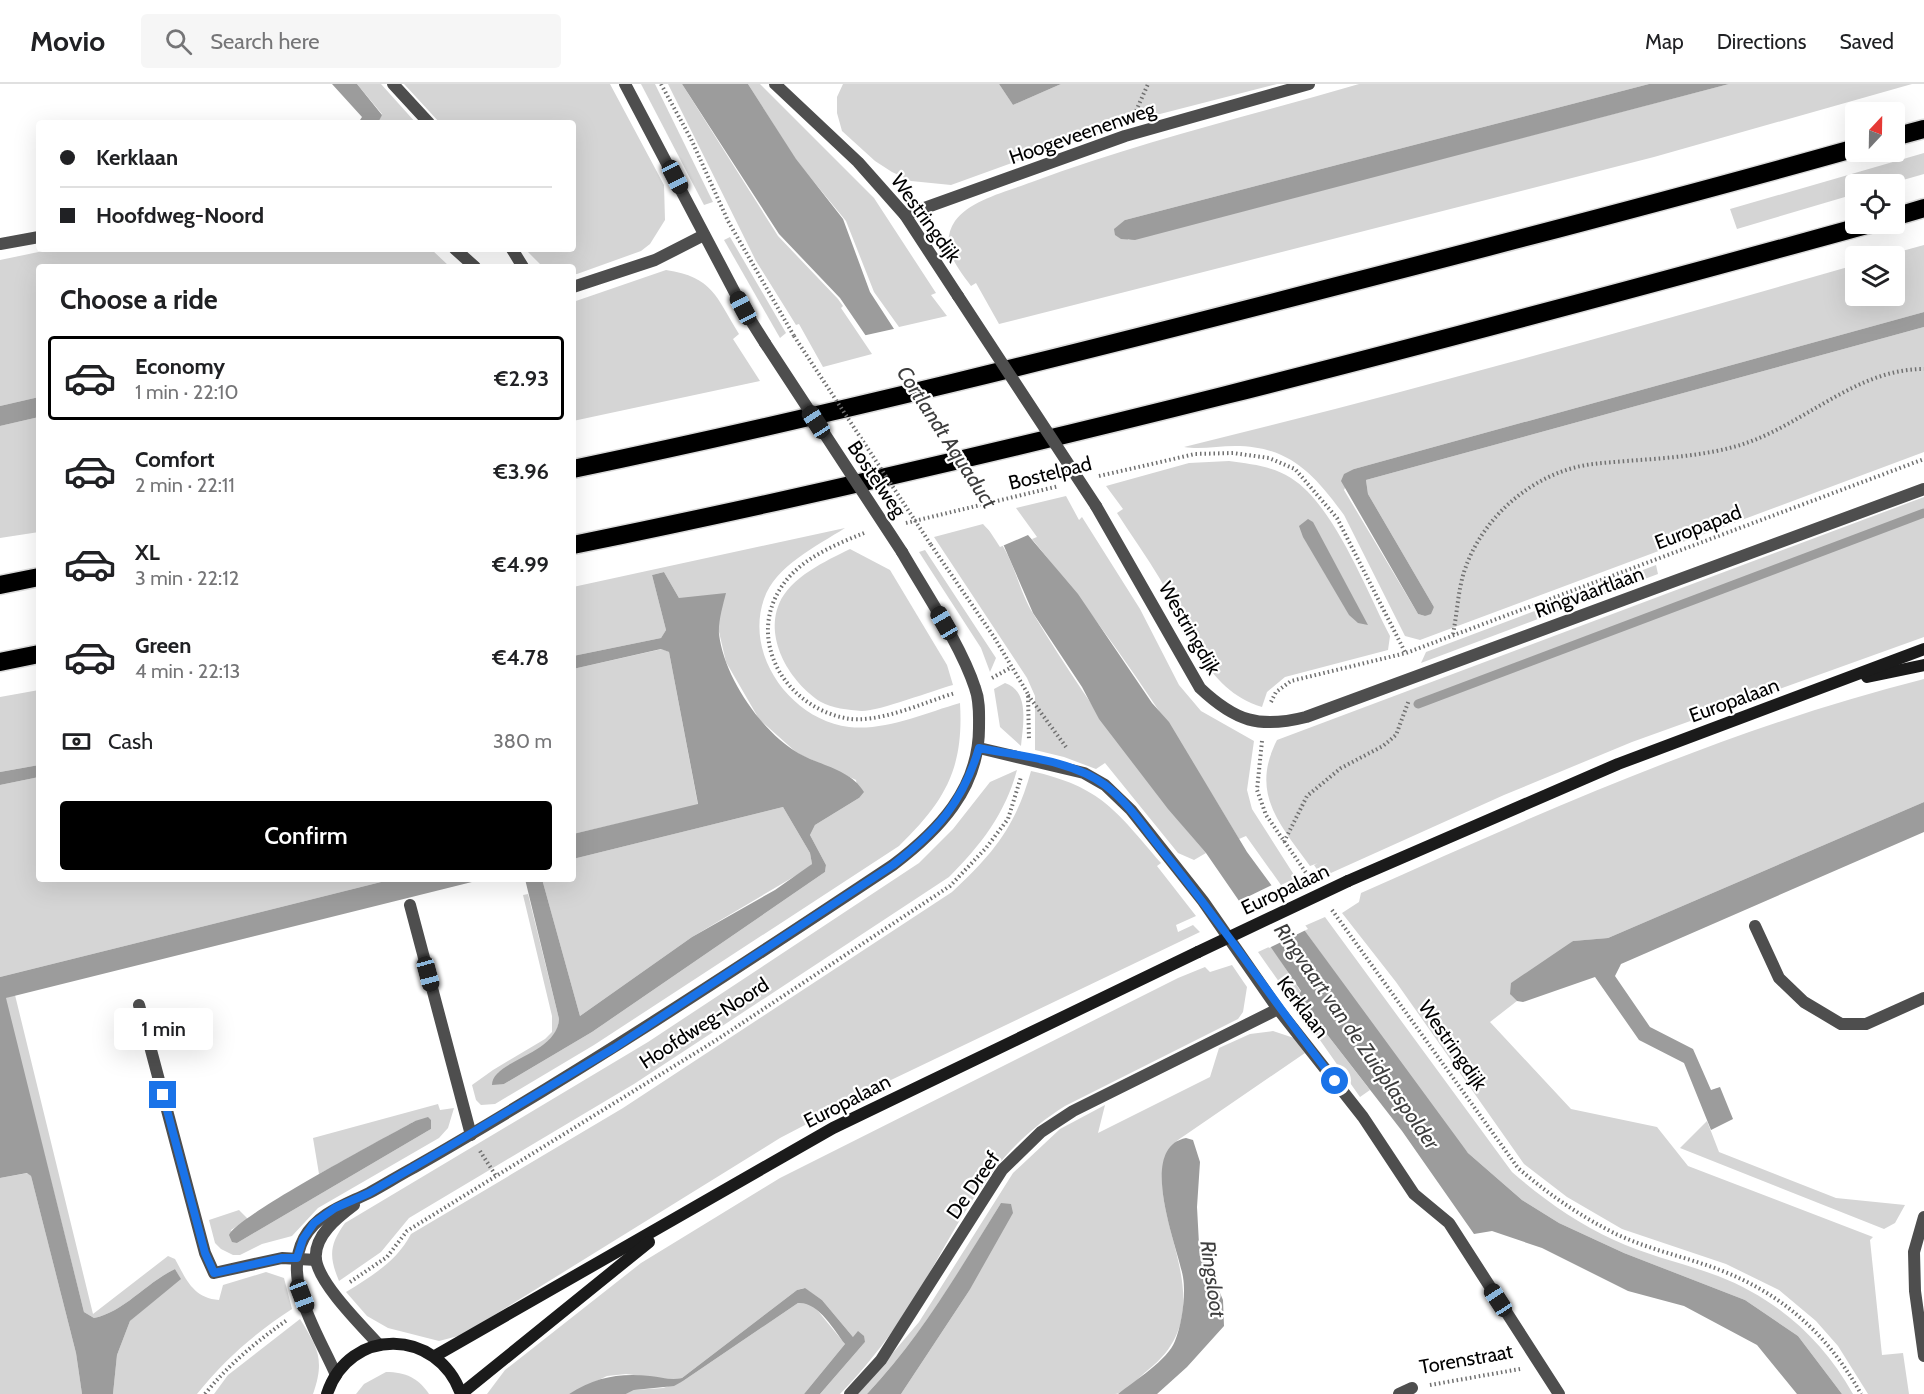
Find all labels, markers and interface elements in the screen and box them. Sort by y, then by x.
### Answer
search box [141,14,561,68]
text: Movio [30,24,105,58]
icon: search [162,25,195,58]
text: Search here [210,28,320,55]
text: Map [1645,29,1684,54]
text: Directions [1717,29,1806,54]
text: Saved [1839,29,1894,54]
street label: Hoogeveenenweg [1006,96,1159,169]
north arrow [1845,102,1905,162]
map controls [1845,102,1905,306]
text: Kerklaan [96,144,178,171]
car [659,157,691,197]
street label: Westringdijk [886,169,966,267]
button: locate [1845,174,1905,234]
text: Hoofdweg-Noord [96,202,264,229]
button: layers [1845,246,1905,306]
text: Choose a ride [60,283,218,316]
car [727,288,759,328]
icon: car [63,351,117,405]
text: Economy [135,353,225,380]
water label: Cortlandt Aquaduct [892,361,1003,513]
text: €2.93 [494,365,549,392]
text: 1 min · 22:10 [135,380,238,404]
car [799,402,833,442]
street label: Bostelweg [843,436,912,523]
icon: car [63,444,117,498]
text: Comfort [135,446,214,473]
street label: Bostelpad [1006,451,1094,495]
text: €3.96 [494,458,549,485]
text: 2 min · 22:11 [135,473,235,497]
street label: Europapad [1651,500,1745,554]
icon: car [63,537,117,591]
text: XL [135,539,160,566]
text: €4.99 [492,551,549,578]
street label: Ringvaartlaan [1531,561,1647,623]
text: 3 min · 22:12 [135,566,239,590]
street label: Westringdijk [1154,577,1226,679]
car [927,603,961,643]
icon: car [63,630,117,684]
text: Green [135,632,191,659]
text: €4.78 [492,644,549,671]
text: 4 min · 22:13 [135,659,240,683]
street label: Europalaan [1686,673,1782,727]
icon: cash [60,725,93,758]
text: Cash [108,728,153,755]
text: 380 m [493,729,552,753]
button: Confirm [60,801,552,870]
street label: Europalaan [1237,858,1333,920]
water label: Ringvaart van de Zuidplaspolder [1269,918,1446,1155]
car [415,954,441,994]
street label: Kerklaan [1272,971,1334,1043]
street label: Hoofdweg-Noord [635,972,773,1074]
street label: Westringdijk [1413,996,1493,1094]
callout: 1 min [114,1008,213,1050]
text: 1 min [141,1017,186,1041]
route start [1321,1067,1348,1094]
street label: Europalaan [800,1069,894,1133]
route end [149,1081,176,1108]
street label: De Dreef [941,1146,1005,1223]
water label: Ringsloot [1195,1239,1231,1320]
car [287,1276,317,1316]
car [1481,1280,1515,1320]
street label: Torenstraat [1417,1339,1515,1379]

